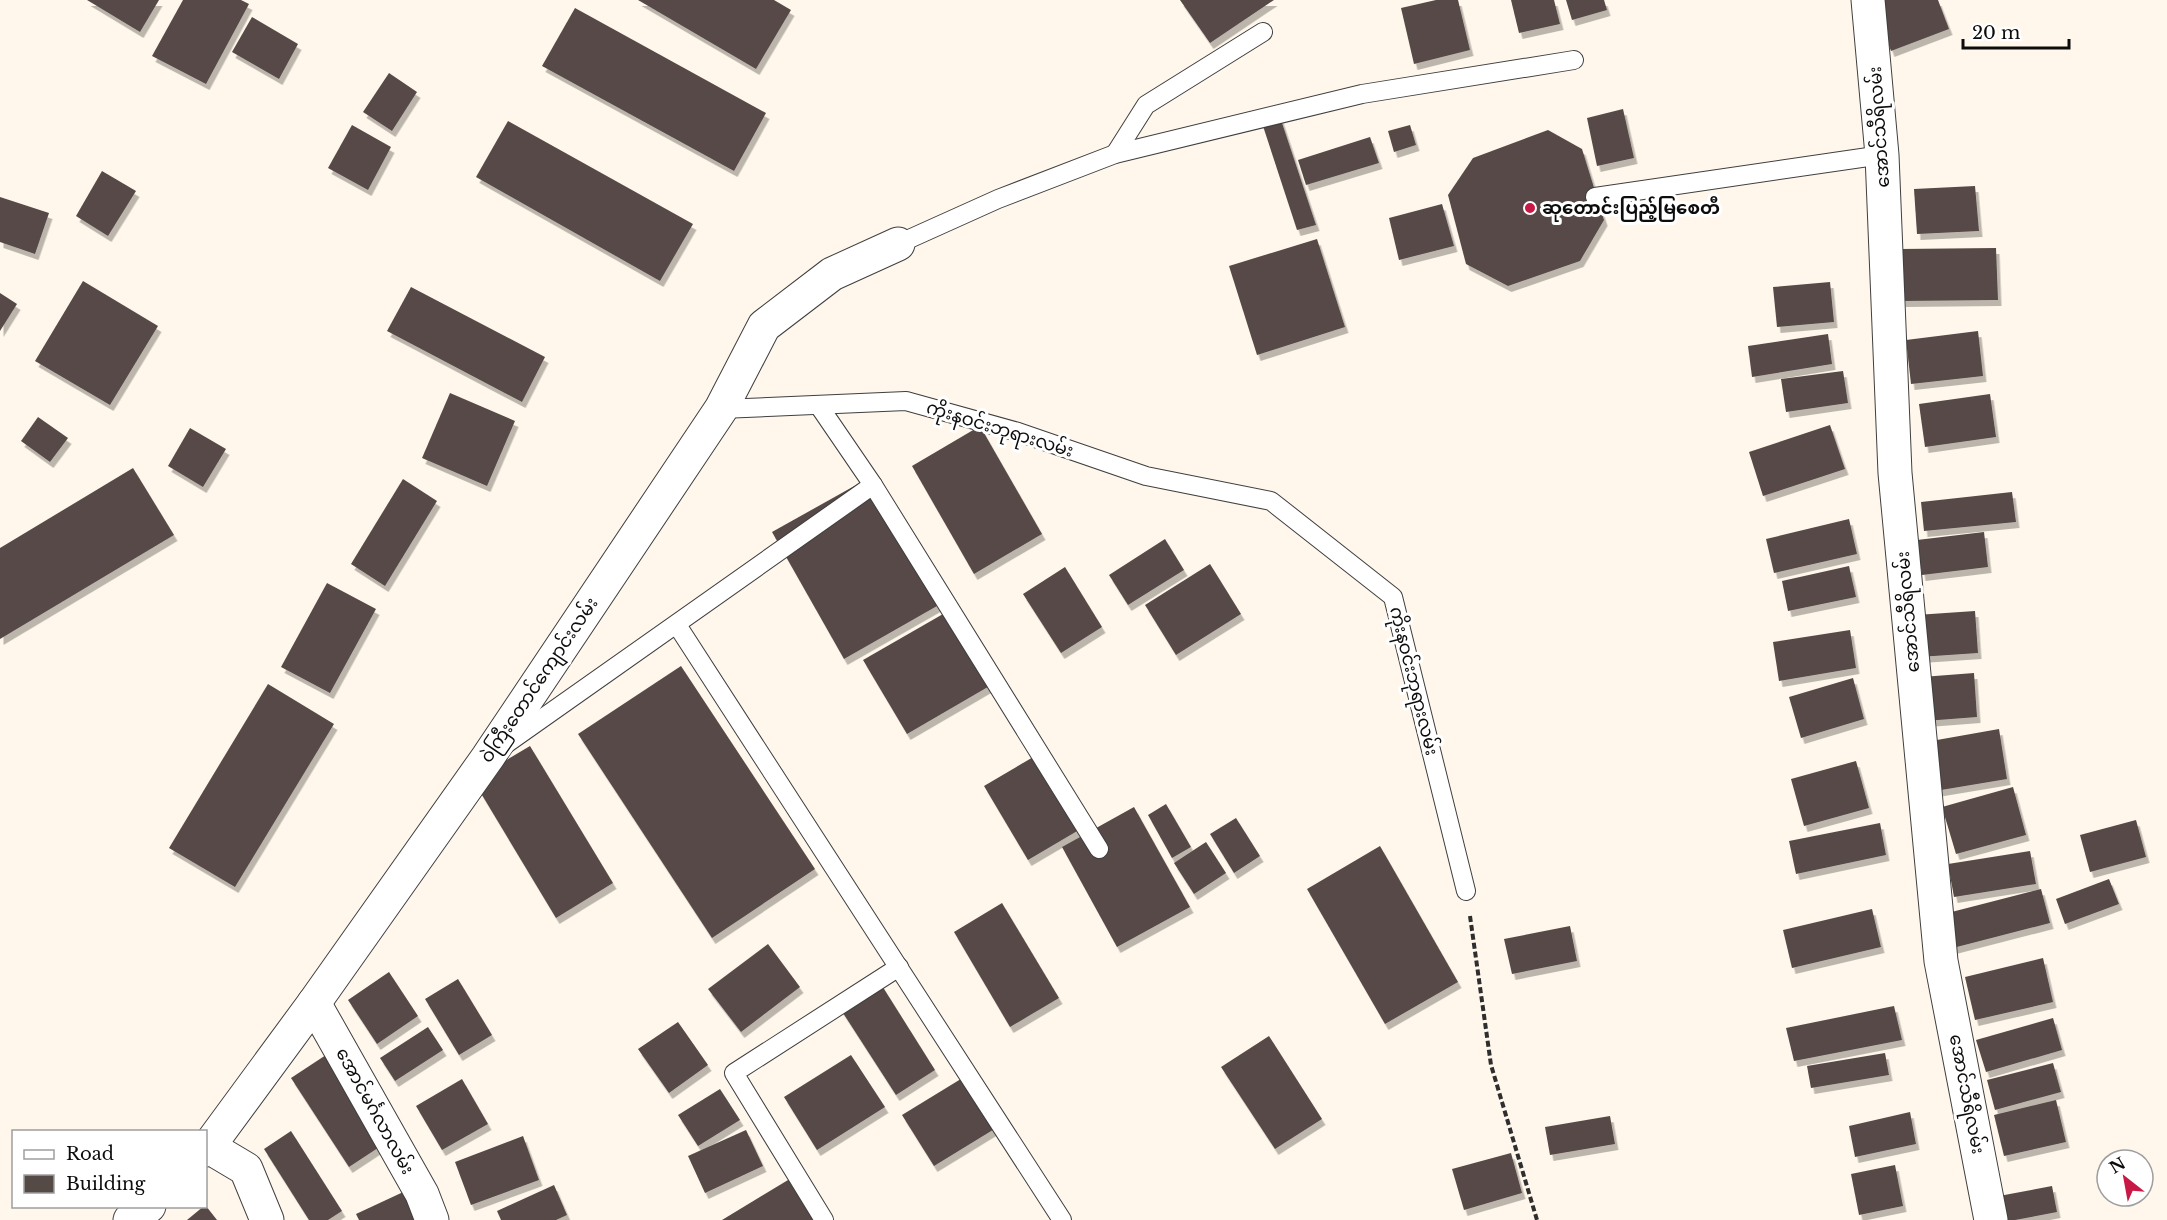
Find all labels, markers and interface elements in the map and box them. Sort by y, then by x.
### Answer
scale bar [1963,12,2070,50]
text: 20 m [1972,22,2020,44]
street label: အောင်သီရိလမ်း [1861,65,1898,189]
place label: ဆုတောင်းပြည့်မြစေတီ [1542,196,1720,222]
marker: ဆုတောင်းပြည့်မြစေတီ [1523,201,1537,215]
street label: ကိုးနဝင်းဘုရားလမ်း [923,393,1077,466]
street label: အောင်သီရိလမ်း [1889,550,1928,674]
street label: ဝဲကြီးတောင်ကျောင်းလမ်း [473,591,606,769]
street label: ကိုးနဝင်းဘုရားလမ်း [1381,604,1446,759]
street label: အောင်သီရိလမ်း [1941,1032,1992,1157]
street label: အောင်မင်္ဂလာလမ်း [331,1043,421,1178]
legend [12,1130,207,1208]
text: Road [66,1143,114,1165]
north arrow [2095,1148,2155,1208]
text: N [2106,1153,2129,1178]
text: Building [66,1173,145,1195]

